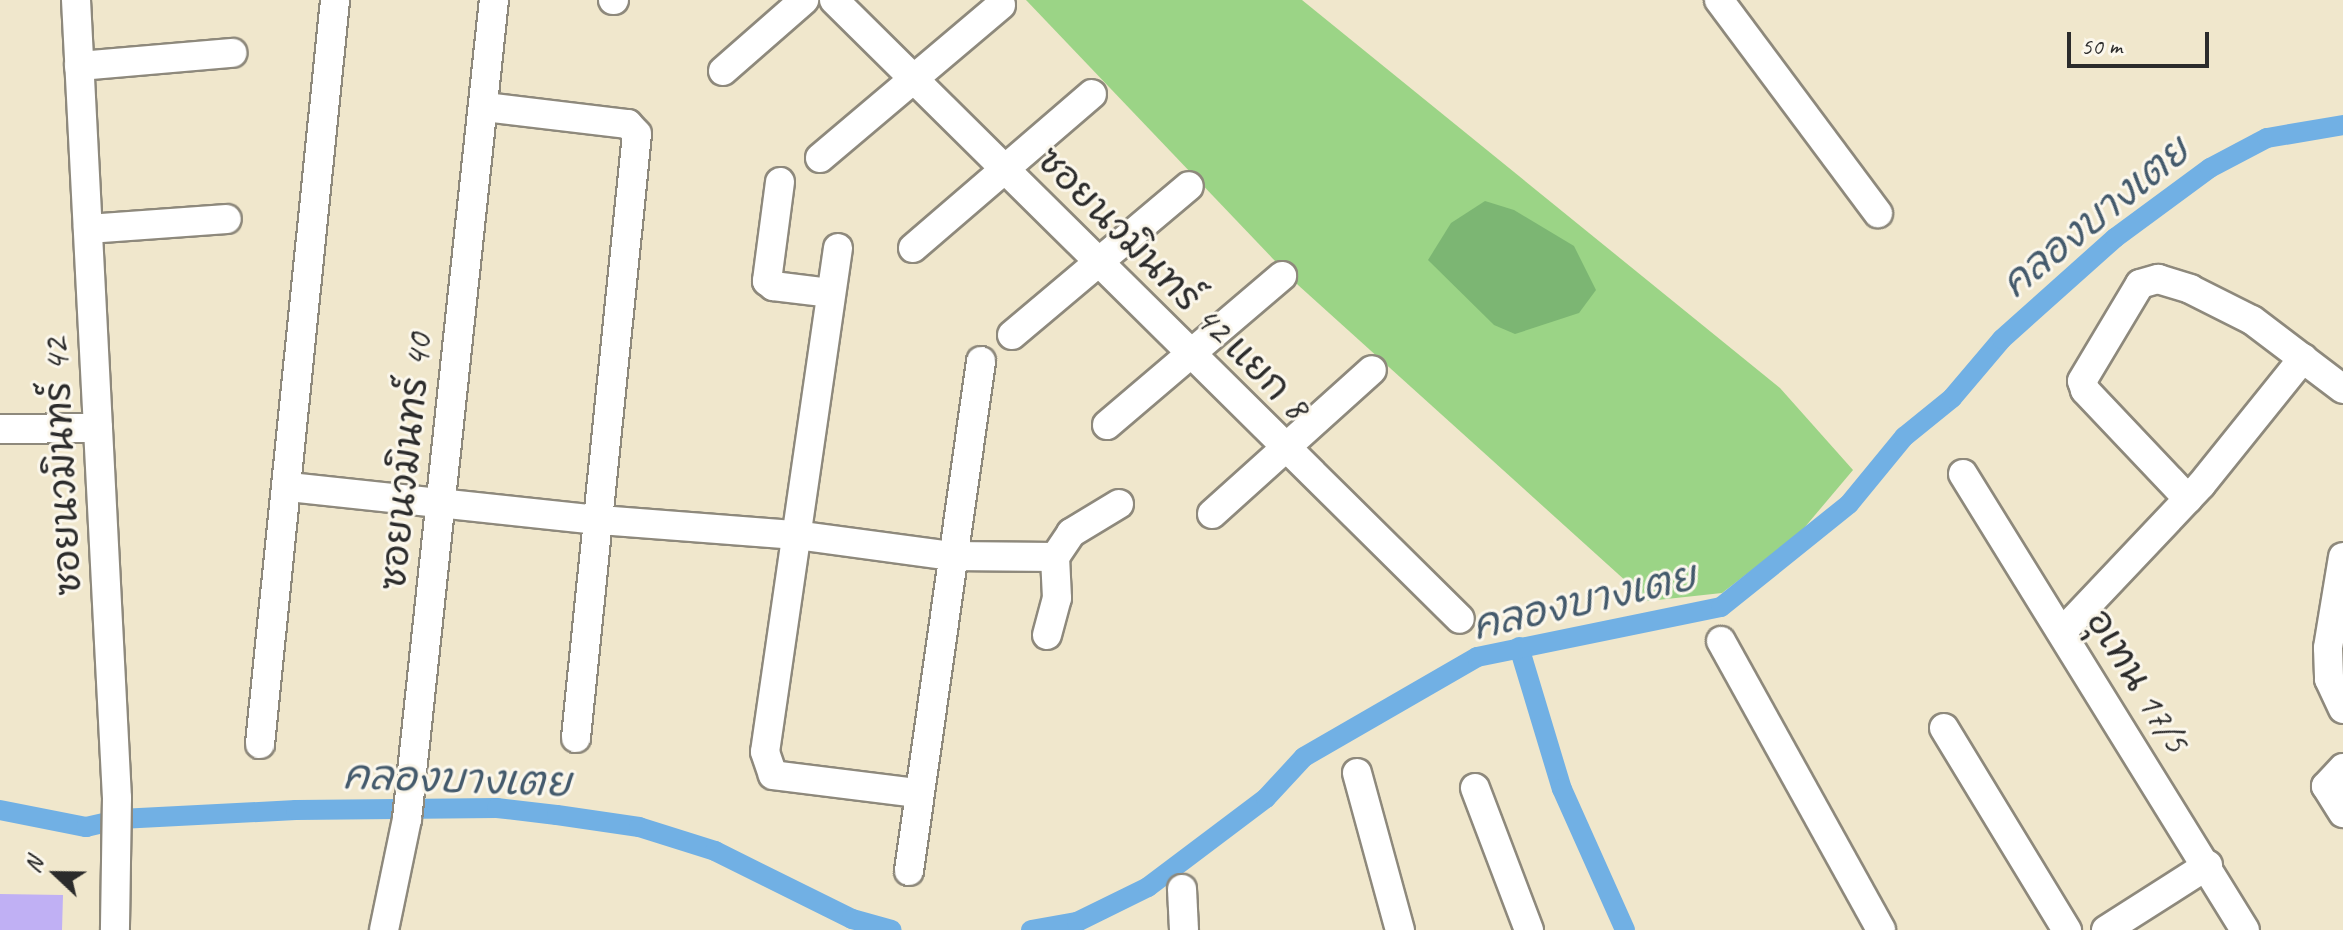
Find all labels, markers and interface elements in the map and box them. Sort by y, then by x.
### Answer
scale bar [2071,16,2213,66]
text: 50 m [2081,31,2122,61]
water label: คลองบางเตย [1991,127,2199,307]
street label: ซอยนวมินทร์ 42 แยก 8 [1027,137,1319,429]
street label: ซอยนวมินทร์ 40 [370,331,442,593]
street label: ซอยนวมินทร์ 42 [32,337,92,597]
water label: คลองบางเตย [1468,552,1700,650]
street label: อุเทน 17/5 [2076,601,2200,761]
water label: คลองบางเตย [342,751,572,807]
north arrow [16,834,96,914]
text: N [18,853,49,877]

